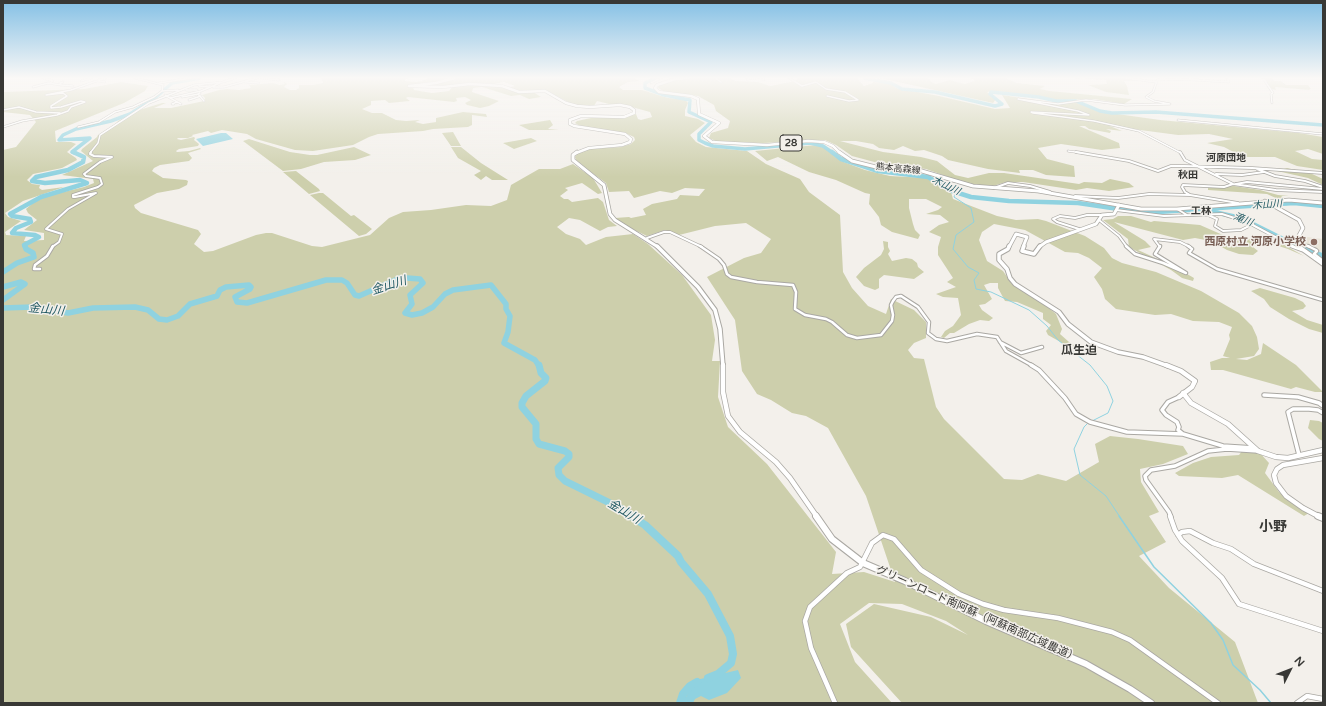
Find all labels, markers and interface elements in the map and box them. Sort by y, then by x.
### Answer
road number: 28 [780,135,802,151]
district label: 河原団地 [1206,152,1246,164]
street label: 熊本高森線 [875,161,921,177]
district label: 秋田 [1178,169,1198,181]
water label: 木山川 [930,174,962,198]
water label: 木山川 [1252,198,1282,212]
district label: 工林 [1191,205,1211,217]
water label: 滝川 [1232,211,1254,229]
place label: 西原村立 河原小学校 [1204,235,1306,249]
marker: 西原村立 河原小学校 [1309,237,1319,247]
water label: 金山川 [370,274,408,298]
water label: 金山川 [27,301,65,319]
district label: 瓜生迫 [1061,344,1097,358]
water label: 金山川 [605,497,643,527]
district label: 小野 [1259,519,1287,535]
street label: グリーンロード南阿蘇（阿蘇南部広域農道） [874,563,1080,665]
north arrow [1270,650,1310,690]
text: N [1292,654,1307,669]

